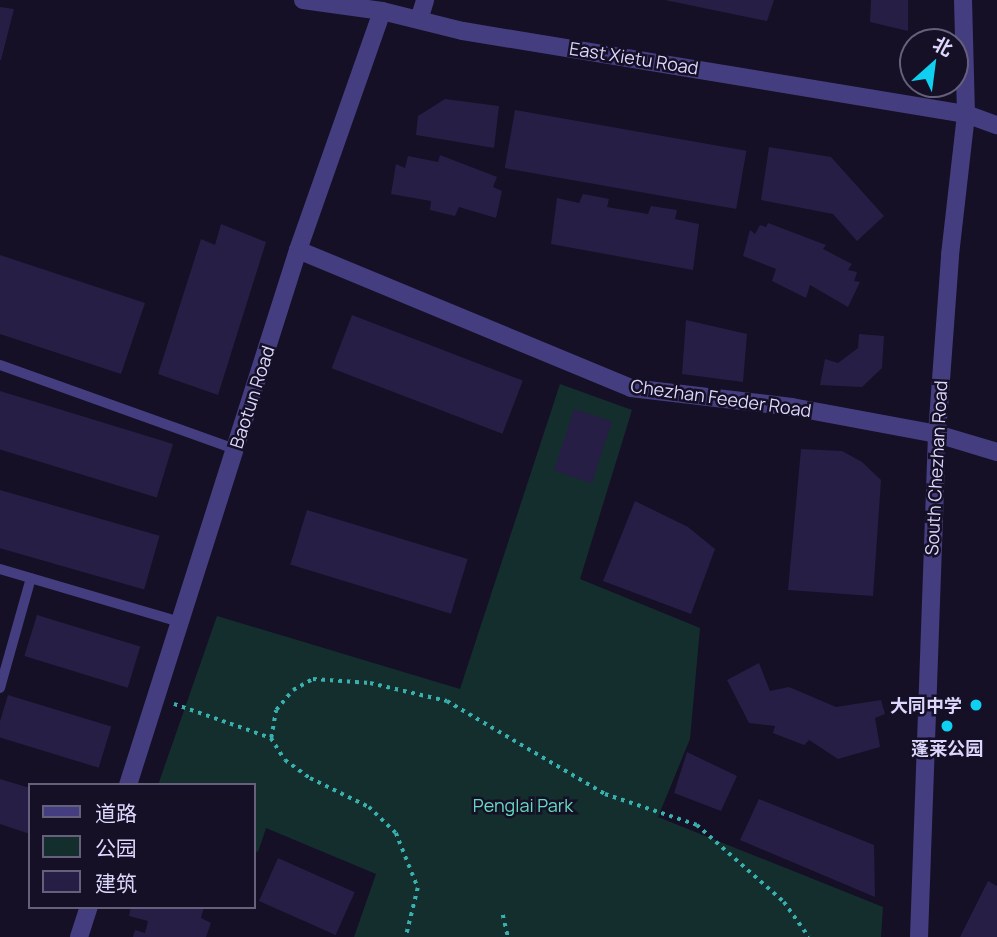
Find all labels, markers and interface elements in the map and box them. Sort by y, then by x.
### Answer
north arrow [899,28,969,98]
text: 北 [928,30,957,62]
street label: East Xietu Road [568,37,700,79]
street label: Baotun Road [225,343,279,451]
street label: Chezhan Feeder Road [629,375,813,421]
street label: South Chezhan Road [921,380,951,556]
place label: 大同中学 [890,694,962,716]
marker: 大同中学 [968,697,984,713]
marker: 蓬莱公园 [939,718,955,734]
place label: 蓬莱公园 [911,737,983,759]
legend [28,783,256,909]
park label: Penglai Park [473,794,573,816]
text: 道路 [95,799,137,827]
text: 公园 [95,834,137,862]
text: 建筑 [95,869,137,897]

